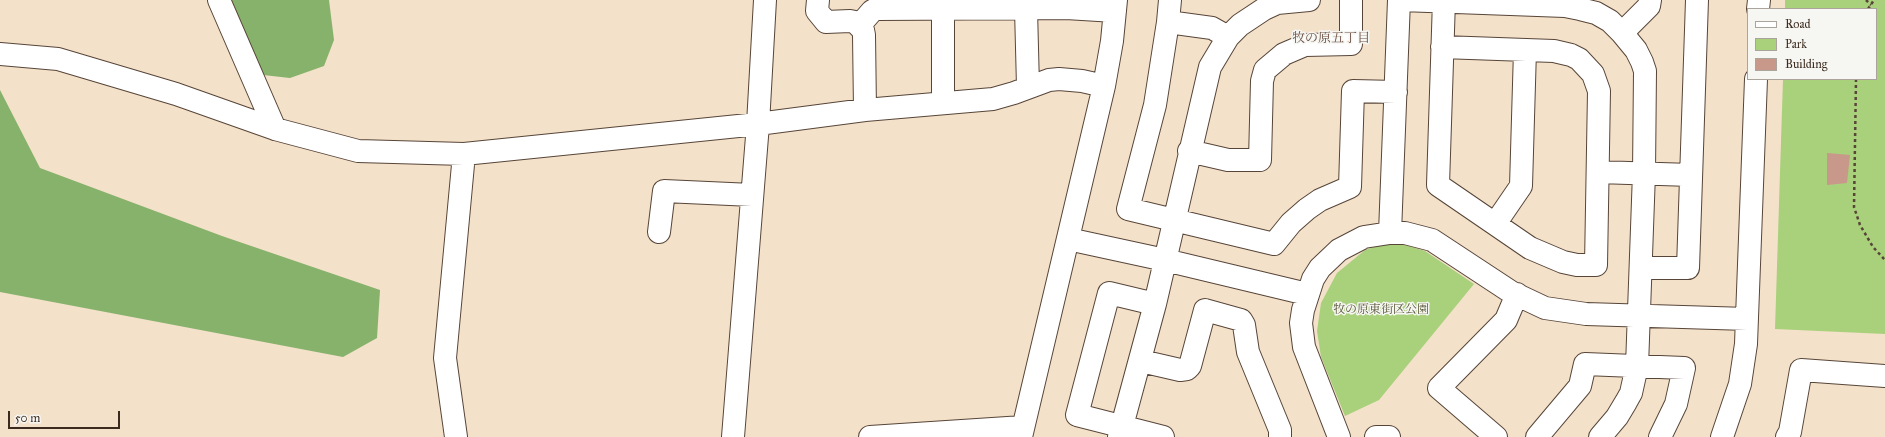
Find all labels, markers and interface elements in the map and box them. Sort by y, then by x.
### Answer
legend [1747,8,1877,80]
text: Road [1785,17,1811,31]
district label: 牧の原五丁目 [1292,31,1370,47]
text: Park [1785,37,1807,51]
text: Building [1785,57,1827,71]
park label: 牧の原東街区公園 [1333,303,1429,317]
scale bar [10,403,122,429]
text: 50 m [15,411,40,425]

